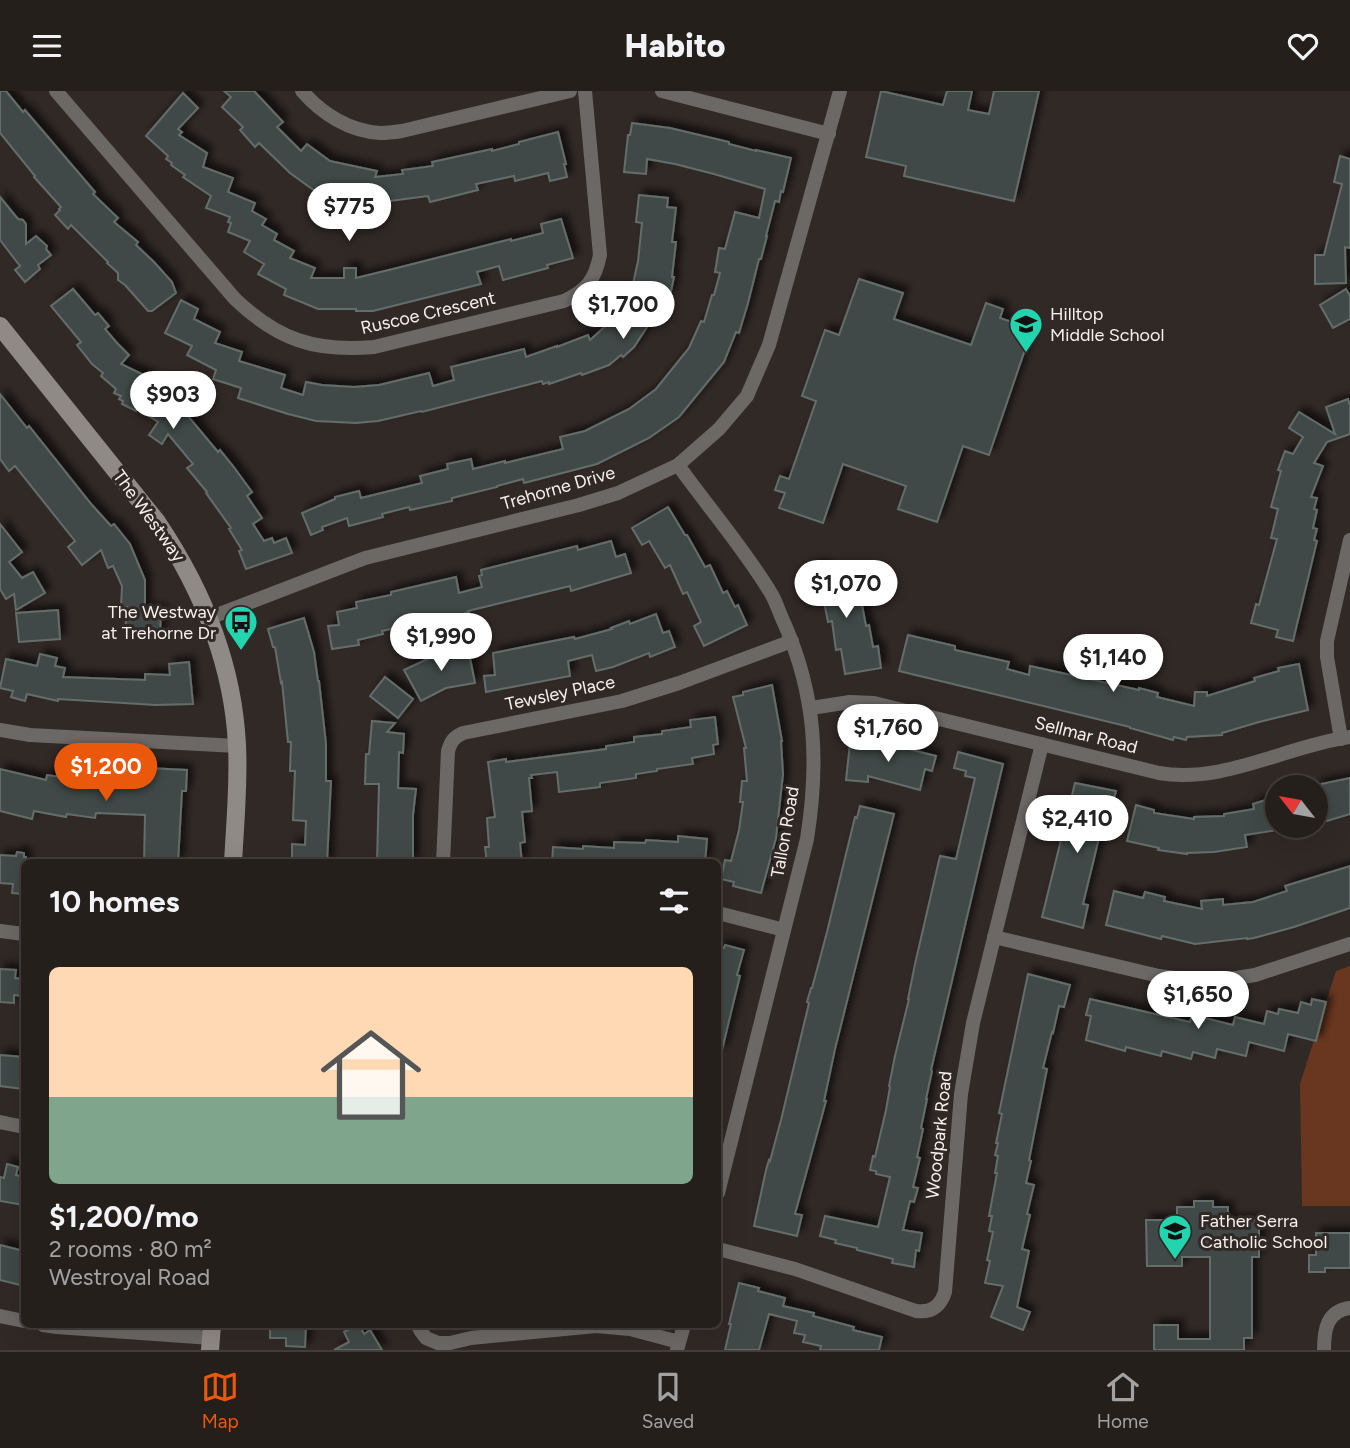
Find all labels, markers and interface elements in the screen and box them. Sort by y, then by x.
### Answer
icon: menu [28,27,66,65]
text: Habito [625,27,725,65]
icon: heart [1284,27,1322,65]
pin: $775 [308,183,390,243]
text: $775 [323,192,375,220]
pin: $1,700 [566,281,680,341]
street label: Ruscoe Crescent [358,287,498,339]
text: $1,700 [588,290,658,318]
place label: Hilltop Middle School [1050,303,1164,346]
school or university icon: Hilltop Middle School [1007,305,1045,354]
pin: $903 [132,371,214,431]
text: $903 [146,380,200,408]
street label: Trehorne Drive [498,461,618,515]
street label: The Westway [108,466,190,567]
pin: $1,070 [789,561,903,620]
text: $1,070 [811,569,881,597]
place label: The Westway at Trehorne Dr [101,601,217,644]
bus stop icon: The Westway at Trehorne Dr [222,603,260,652]
pin: $1,990 [384,613,498,673]
text: $1,990 [406,622,476,650]
pin: $1,140 [1056,635,1170,694]
text: $1,140 [1079,643,1147,671]
street label: Tewsley Place [503,671,617,715]
pin: $1,760 [831,705,945,764]
street label: Sellmar Road [1032,712,1140,758]
text: $1,760 [853,713,923,741]
pin: $1,200 [49,743,163,803]
text: $1,200 [70,752,142,780]
north arrow [1265,775,1328,838]
map controls [1265,775,1328,838]
street label: Tallon Road [766,785,804,879]
pin: $2,410 [1020,795,1134,855]
text: $2,410 [1041,804,1113,832]
icon: filters [655,882,693,920]
text: 10 homes [49,883,180,920]
pin: $1,650 [1141,971,1255,1031]
text: $1,650 [1163,980,1233,1008]
icon: home [308,1012,434,1138]
street label: Woodpark Road [921,1070,957,1200]
text: $1,200/mo [49,1198,199,1235]
place label: Father Serra Catholic School [1200,1210,1327,1253]
school or university icon: Father Serra Catholic School [1156,1212,1194,1261]
text: 2 rooms · 80 m² [49,1235,212,1263]
text: Westroyal Road [49,1263,210,1291]
tab: Map [201,1368,239,1433]
tab: Saved [642,1368,694,1433]
tab: Home [1097,1368,1149,1433]

